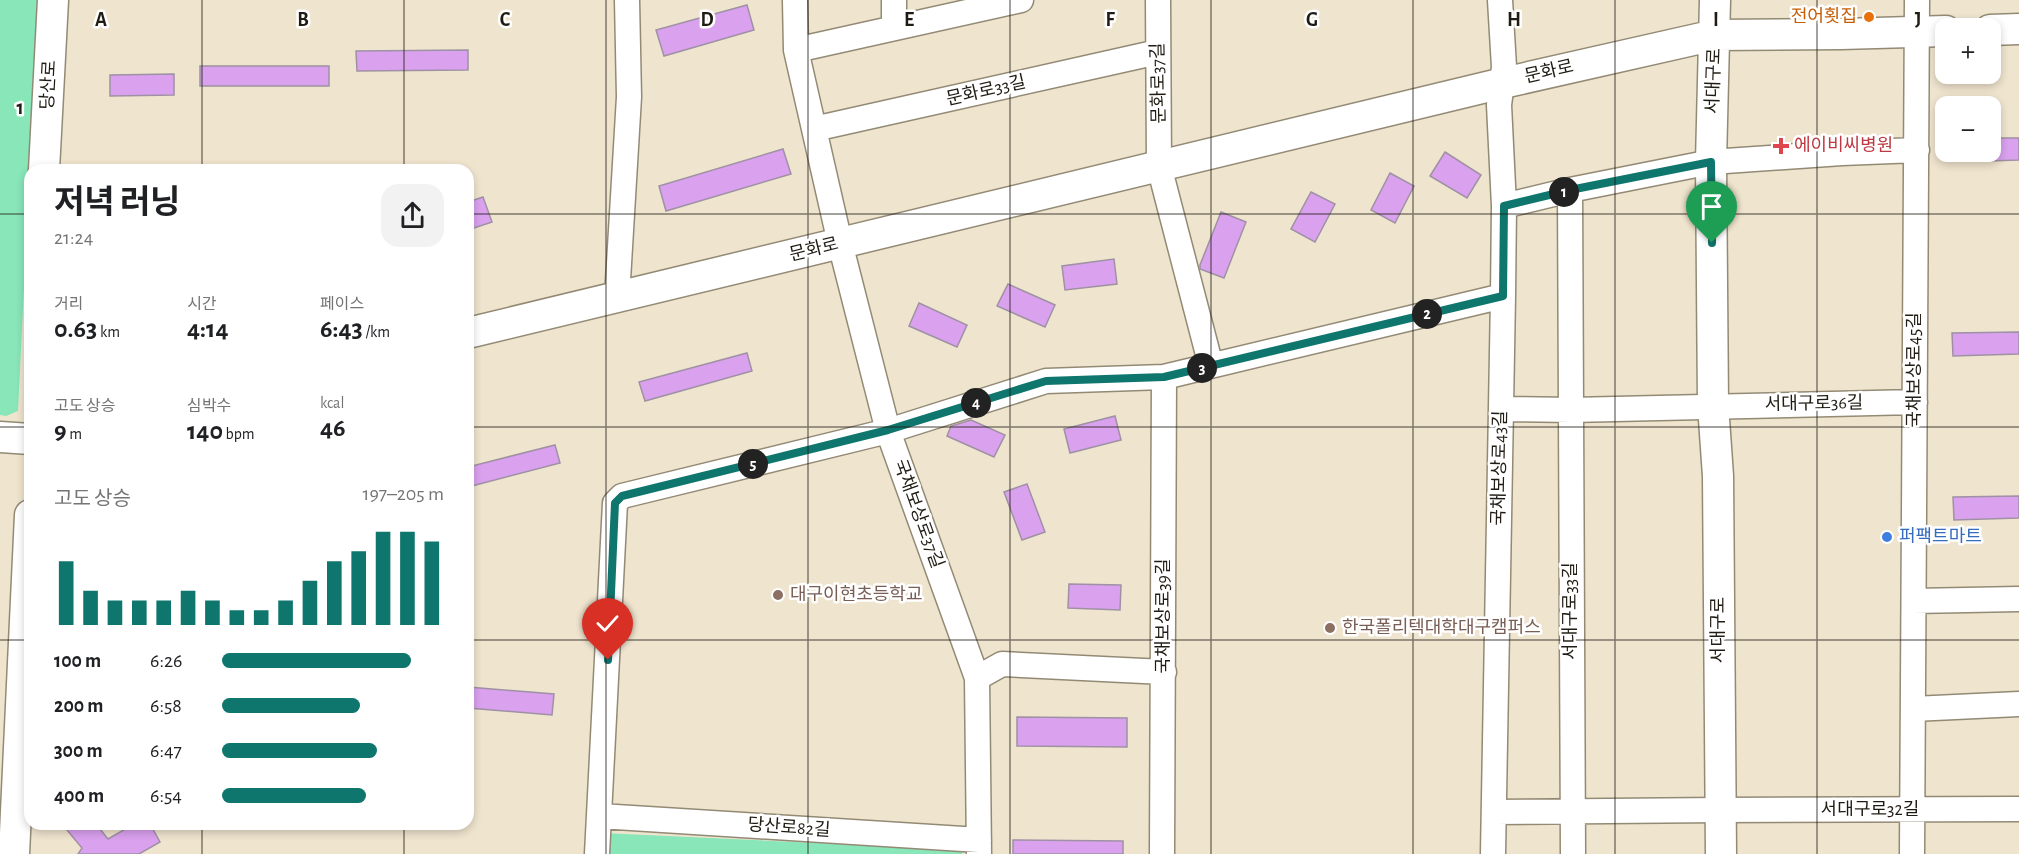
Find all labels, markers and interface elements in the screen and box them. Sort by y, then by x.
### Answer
place label: 전어횟집 [1791,6,1857,26]
text: A [95,10,107,30]
text: B [297,10,309,30]
text: C [500,10,511,30]
text: D [700,10,714,30]
text: E [904,10,914,30]
text: F [1105,10,1115,30]
text: G [1306,10,1318,30]
text: H [1507,10,1521,30]
text: I [1713,10,1719,30]
marker: 전어횟집 [1862,10,1876,24]
text: J [1915,10,1921,30]
map controls [1935,18,2001,162]
button: + [1935,18,2001,84]
street label: 문화로37길 [1148,42,1169,124]
street label: 서대구로 [1703,48,1724,114]
street label: 문화로 [1523,57,1575,86]
street label: 당산로 [37,60,59,110]
street label: 문화로33길 [944,72,1028,109]
button: − [1935,96,2001,162]
text: 1 [16,98,24,118]
place label: 에이비씨병원 [1794,135,1893,155]
marker: 에이비씨병원 [1772,137,1790,155]
pin: 1 [1549,177,1579,207]
pin [1686,181,1737,243]
button: share [381,184,444,247]
text: 1 [1561,184,1567,200]
text: 저녁 러닝 [54,187,180,220]
icon: arrive [1695,190,1728,223]
text: 21:24 [54,228,93,248]
street label: 문화로 [787,234,840,265]
text: 거리 [54,296,83,312]
text: 시간 [187,296,216,312]
text: 페이스 [320,296,364,312]
pin: 2 [1412,299,1442,329]
text: 2 [1423,306,1431,322]
street label: 국채보상로45길 [1904,312,1924,428]
text: 0.63 [54,316,97,342]
text: 4:14 [187,316,228,342]
text: 6:43 [320,316,363,342]
text: km [97,324,120,340]
text: /km [363,324,390,340]
pin: 3 [1187,353,1217,383]
text: 3 [1199,360,1205,376]
pin: 4 [961,388,991,418]
street label: 서대구로36길 [1764,393,1863,414]
text: kcal [320,395,344,411]
text: 4 [972,395,980,411]
text: 고도 상승 [54,398,116,414]
text: 심박수 [187,398,231,414]
street label: 국채보상로43길 [1488,410,1510,526]
text: 46 [320,415,346,441]
text: 9 [54,418,67,444]
text: 140 [187,418,223,444]
text: m [67,426,82,442]
text: bpm [223,426,255,442]
pin: 5 [738,449,768,479]
text: 5 [750,456,756,472]
street label: 국채보상로37길 [890,457,948,571]
text: 197–205 m [363,484,444,504]
text: 고도 상승 [54,489,131,509]
place label: 퍼팩트마트 [1899,526,1982,546]
marker: 퍼팩트마트 [1880,530,1894,544]
street label: 국채보상로39길 [1153,558,1173,674]
street label: 서대구로33길 [1561,562,1580,660]
place label: 대구이현초등학교 [790,584,922,604]
marker: 대구이현초등학교 [771,588,785,602]
street label: 서대구로 [1709,597,1728,663]
pin [582,598,633,660]
icon: check [591,607,624,640]
place label: 한국폴리텍대학대구캠퍼스 [1342,617,1541,637]
marker: 한국폴리텍대학대구캠퍼스 [1323,621,1337,635]
text: 100 m [54,651,101,671]
text: 6:26 [150,651,182,671]
text: 200 m [54,696,103,716]
text: 6:58 [150,696,182,716]
text: 300 m [54,741,103,761]
text: 6:47 [150,741,182,761]
text: 400 m [54,786,104,806]
text: 6:54 [150,786,182,806]
street label: 서대구로32길 [1821,800,1919,819]
street label: 당산로82길 [747,814,831,840]

